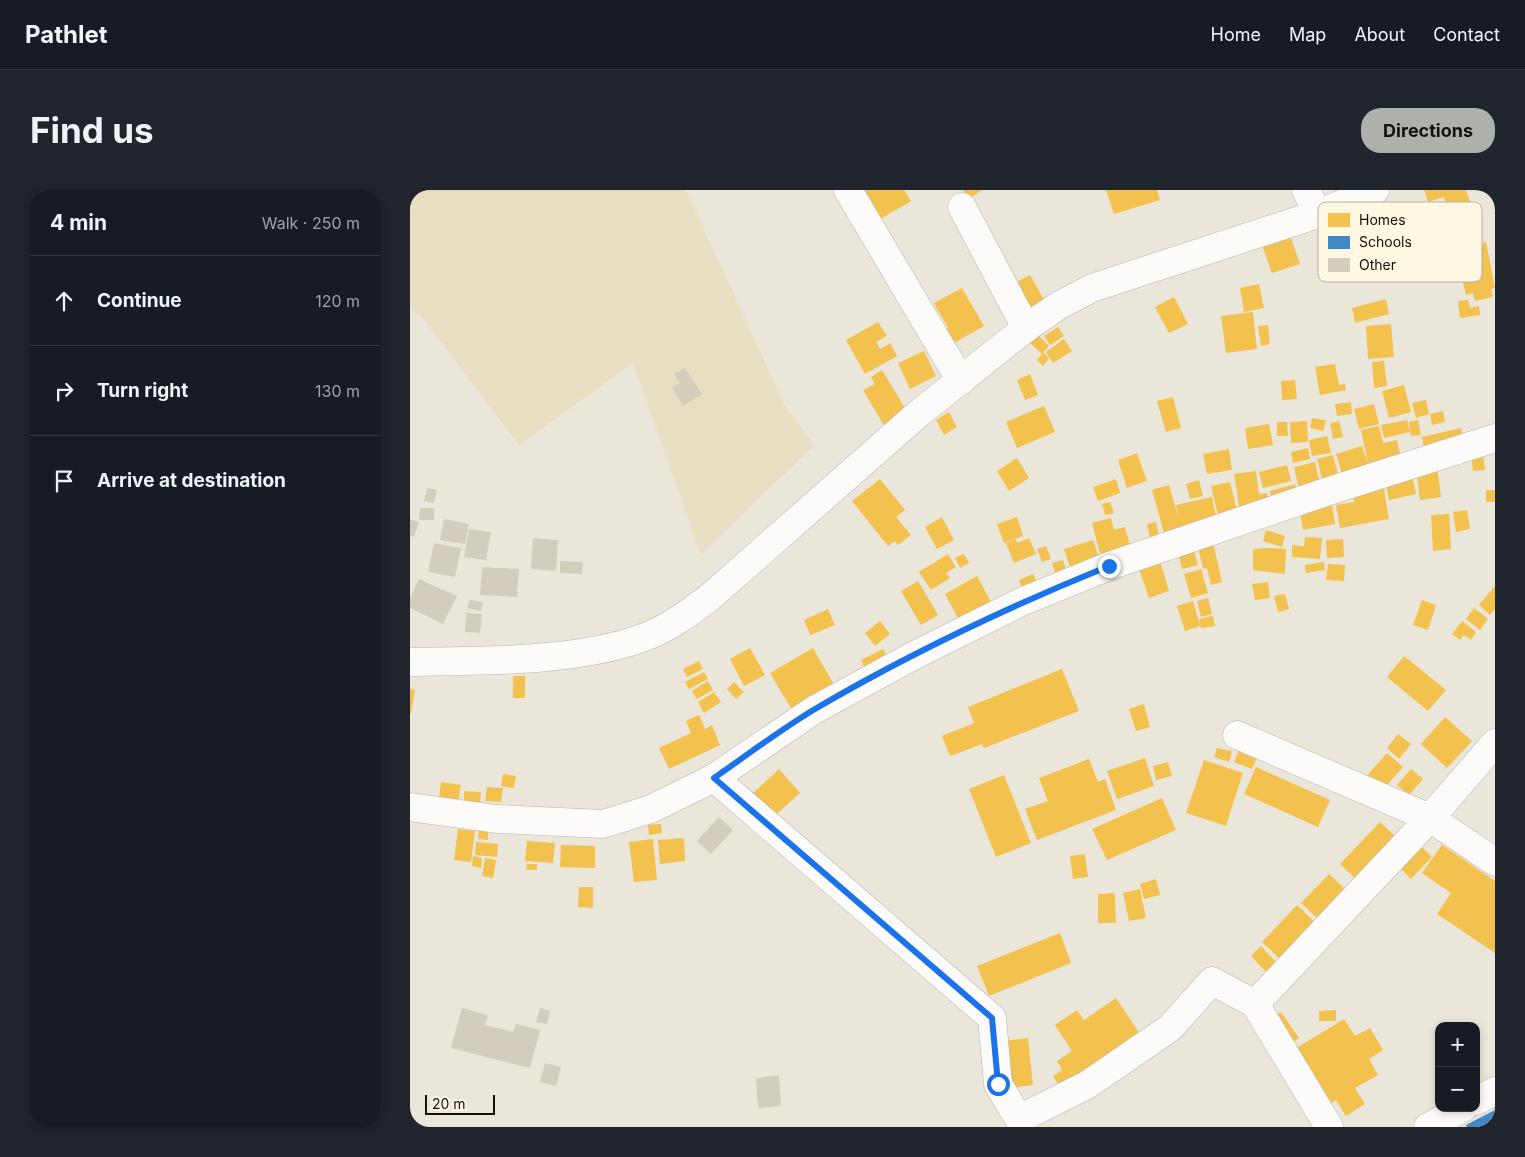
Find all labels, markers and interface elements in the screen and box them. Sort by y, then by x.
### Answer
text: Pathlet [25,20,108,49]
text: Home [1211,24,1261,45]
text: Map [1289,24,1326,45]
text: About [1354,24,1405,45]
text: Contact [1433,24,1500,45]
button: Directions [1361,108,1495,153]
text: Find us [30,109,154,151]
legend [1318,202,1482,282]
text: 4 min [50,210,107,235]
text: Homes [1359,211,1406,228]
text: Walk · 250 m [262,213,360,233]
text: Schools [1359,233,1412,250]
text: Other [1359,256,1396,273]
icon: ahead [50,287,78,315]
text: Continue [97,289,182,312]
text: 120 m [315,291,360,311]
icon: right [50,377,78,405]
text: Turn right [97,379,188,402]
text: 130 m [315,381,360,401]
icon: arrive [50,467,78,495]
text: Arrive at destination [97,469,286,492]
route end [1098,555,1121,578]
map controls [1435,1022,1480,1112]
button: + [1435,1022,1480,1067]
button: − [1435,1067,1480,1112]
route start [987,1073,1010,1096]
scale bar [425,1092,495,1115]
text: 20 m [432,1095,466,1112]

